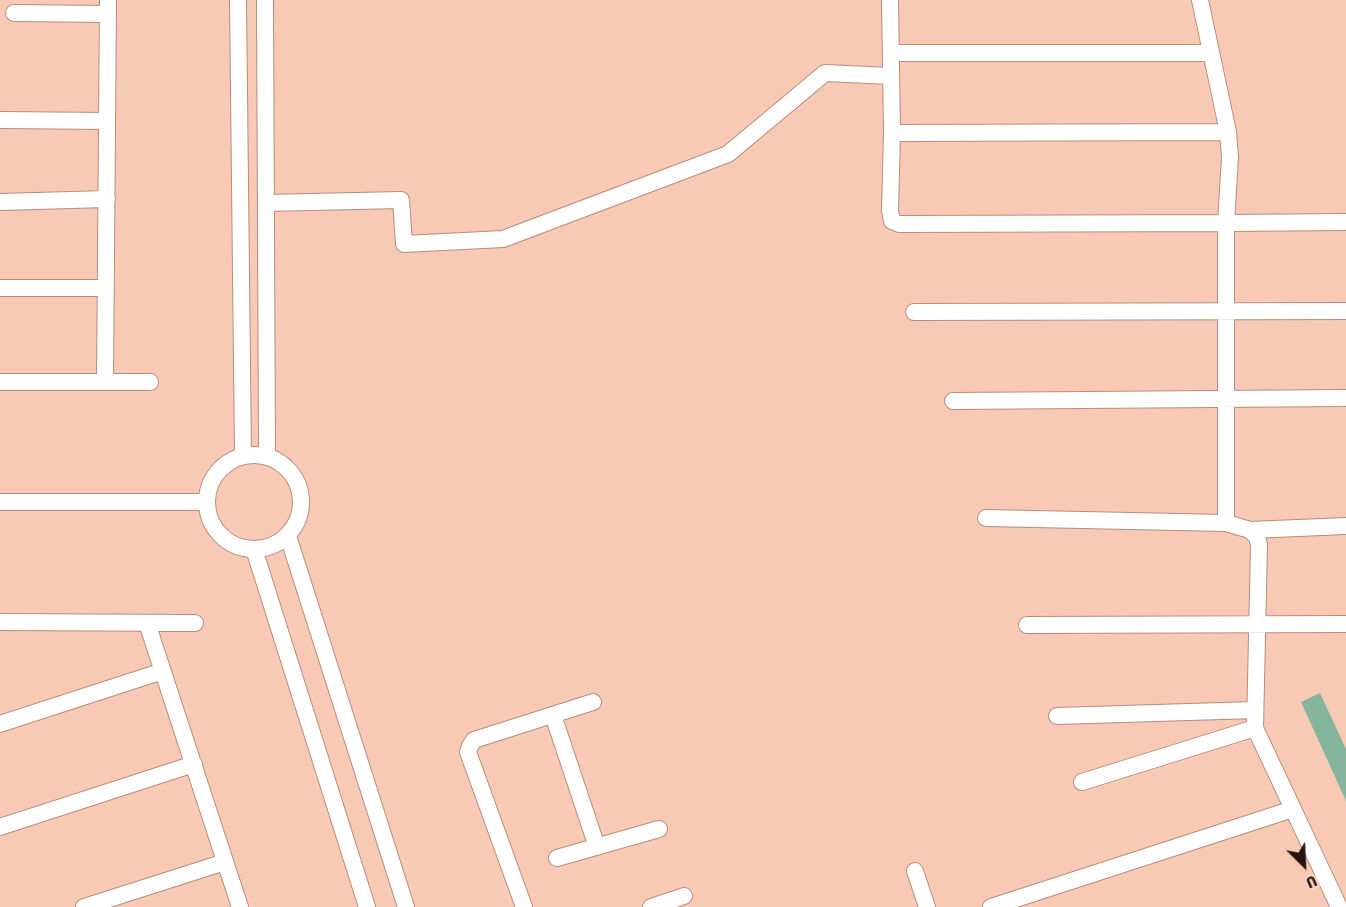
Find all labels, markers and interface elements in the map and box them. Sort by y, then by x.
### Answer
north arrow [1274,835,1334,895]
text: U [1303,871,1320,892]

